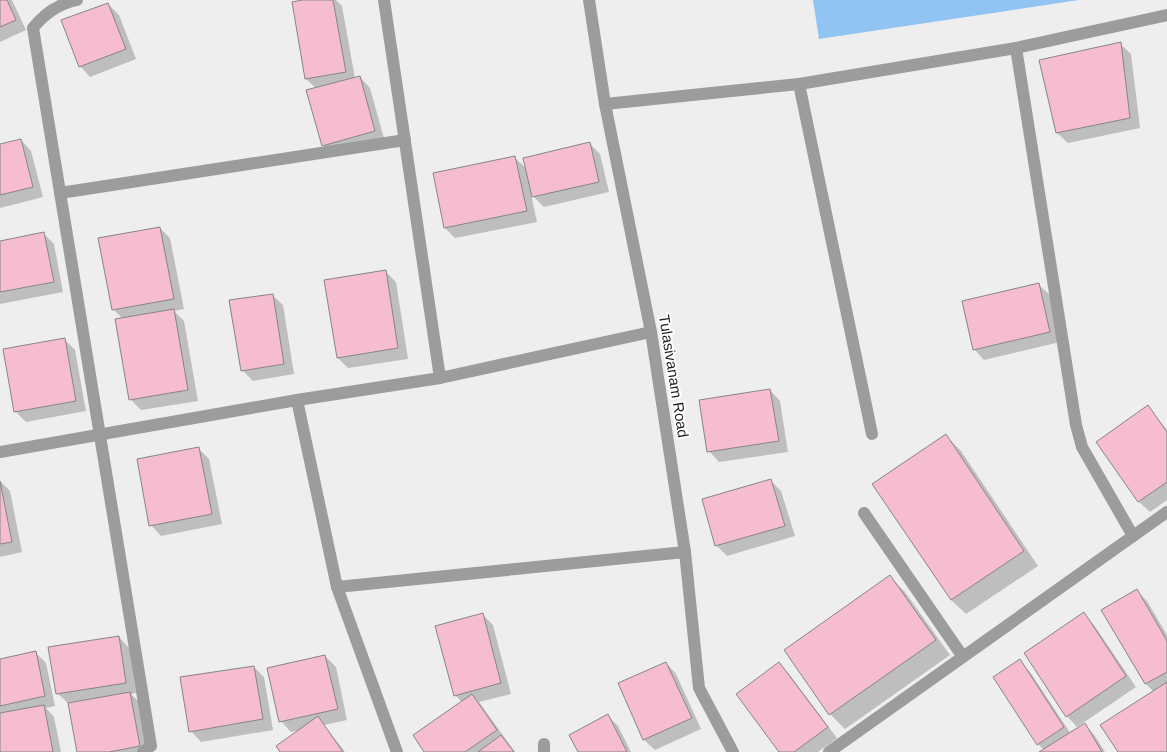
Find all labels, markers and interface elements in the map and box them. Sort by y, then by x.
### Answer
street label: Tulasivanam Road [656,313,692,439]

